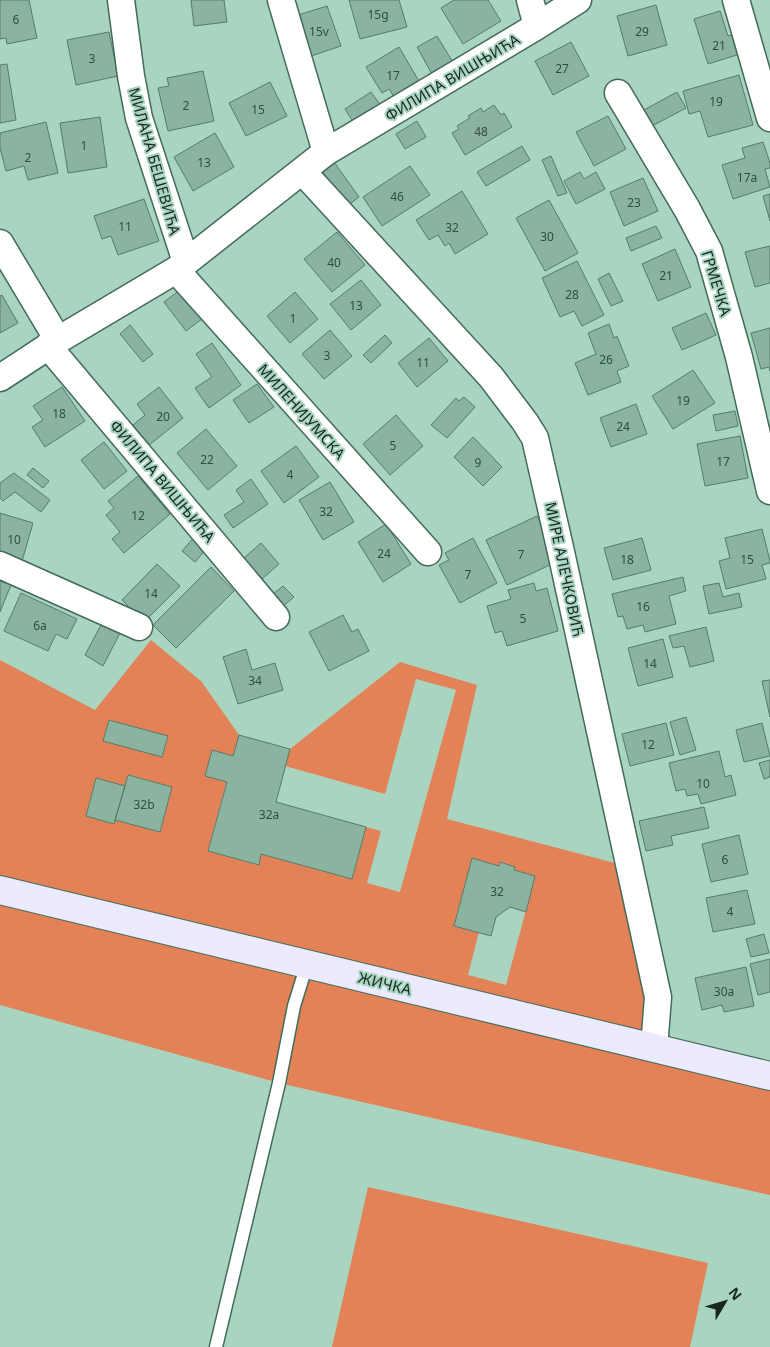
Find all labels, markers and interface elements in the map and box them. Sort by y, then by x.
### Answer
house number: 15g [367,6,389,23]
house number: 6 [13,11,20,28]
house number: 15v [309,23,330,40]
house number: 29 [635,23,649,40]
street label: ФИЛИПА ВИШЊИЋА [381,29,523,125]
house number: 21 [712,37,726,54]
house number: 3 [89,50,96,67]
house number: 27 [555,60,569,77]
house number: 17 [386,67,400,84]
street label: МИЛАНА БЕШЕВИЋА [124,85,186,237]
house number: 19 [709,93,723,110]
house number: 2 [183,97,190,114]
house number: 15 [251,101,265,118]
house number: 48 [474,123,488,140]
house number: 1 [81,137,87,154]
house number: 2 [25,149,32,166]
house number: 13 [197,154,211,171]
house number: 17a [737,169,757,186]
house number: 46 [390,188,404,205]
house number: 23 [627,194,641,211]
house number: 11 [118,218,132,235]
house number: 32 [445,219,459,236]
house number: 30 [540,228,554,245]
street label: ГРМЕЧКА [698,248,737,319]
house number: 40 [327,254,341,271]
house number: 21 [659,267,673,284]
house number: 28 [565,286,579,303]
house number: 13 [349,297,363,314]
house number: 1 [290,310,296,327]
house number: 3 [324,347,331,364]
house number: 26 [599,351,613,368]
house number: 11 [416,354,430,371]
street label: МИЛЕНИЈУМСКА [254,359,350,463]
house number: 19 [676,392,690,409]
house number: 18 [52,405,66,422]
house number: 20 [156,408,170,425]
street label: ФИЛИПА ВИШЊИЋА [106,416,220,547]
house number: 24 [616,418,630,435]
house number: 5 [390,437,397,454]
house number: 22 [200,451,214,468]
house number: 17 [716,453,730,470]
house number: 9 [475,454,482,471]
house number: 4 [287,466,294,483]
street label: МИРЕ АЛЕЧКОВИЋ [541,500,589,638]
house number: 32 [319,503,333,520]
house number: 12 [131,507,145,524]
house number: 10 [7,531,21,548]
house number: 24 [377,545,391,562]
house number: 7 [518,546,525,563]
house number: 18 [620,551,634,568]
house number: 15 [740,551,754,568]
house number: 7 [465,566,472,583]
house number: 14 [144,585,158,602]
house number: 16 [636,598,650,615]
house number: 5 [520,610,527,627]
house number: 6a [33,617,47,634]
house number: 14 [643,655,657,672]
house number: 34 [248,672,262,689]
house number: 12 [641,736,655,753]
house number: 10 [696,775,710,792]
house number: 32b [133,796,155,813]
house number: 32a [259,806,279,823]
house number: 6 [722,851,729,868]
house number: 32 [490,883,504,900]
house number: 4 [727,903,734,920]
street label: ЖИЧКА [356,967,414,999]
house number: 30a [714,983,734,1000]
north arrow [700,1277,750,1327]
text: N [725,1283,747,1304]

